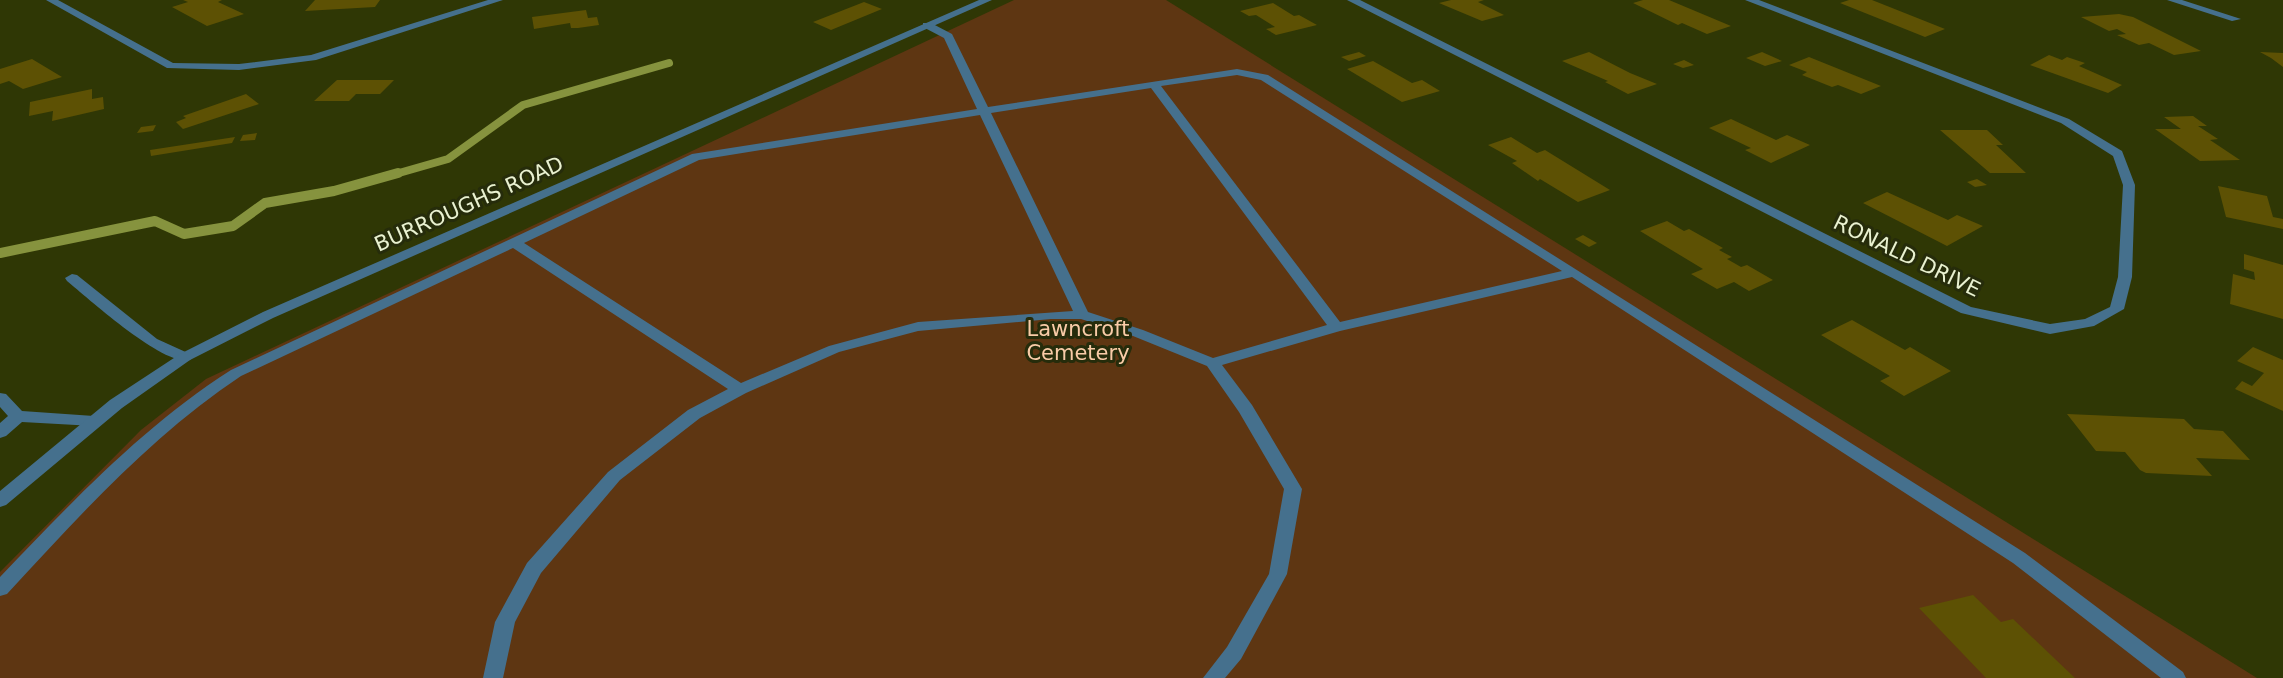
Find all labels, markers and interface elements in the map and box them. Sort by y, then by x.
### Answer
street label: BURROUGHS ROAD [371,152,567,256]
street label: RONALD DRIVE [1830,210,1984,302]
park label: Lawncroft Cemetery [1026,317,1130,365]

